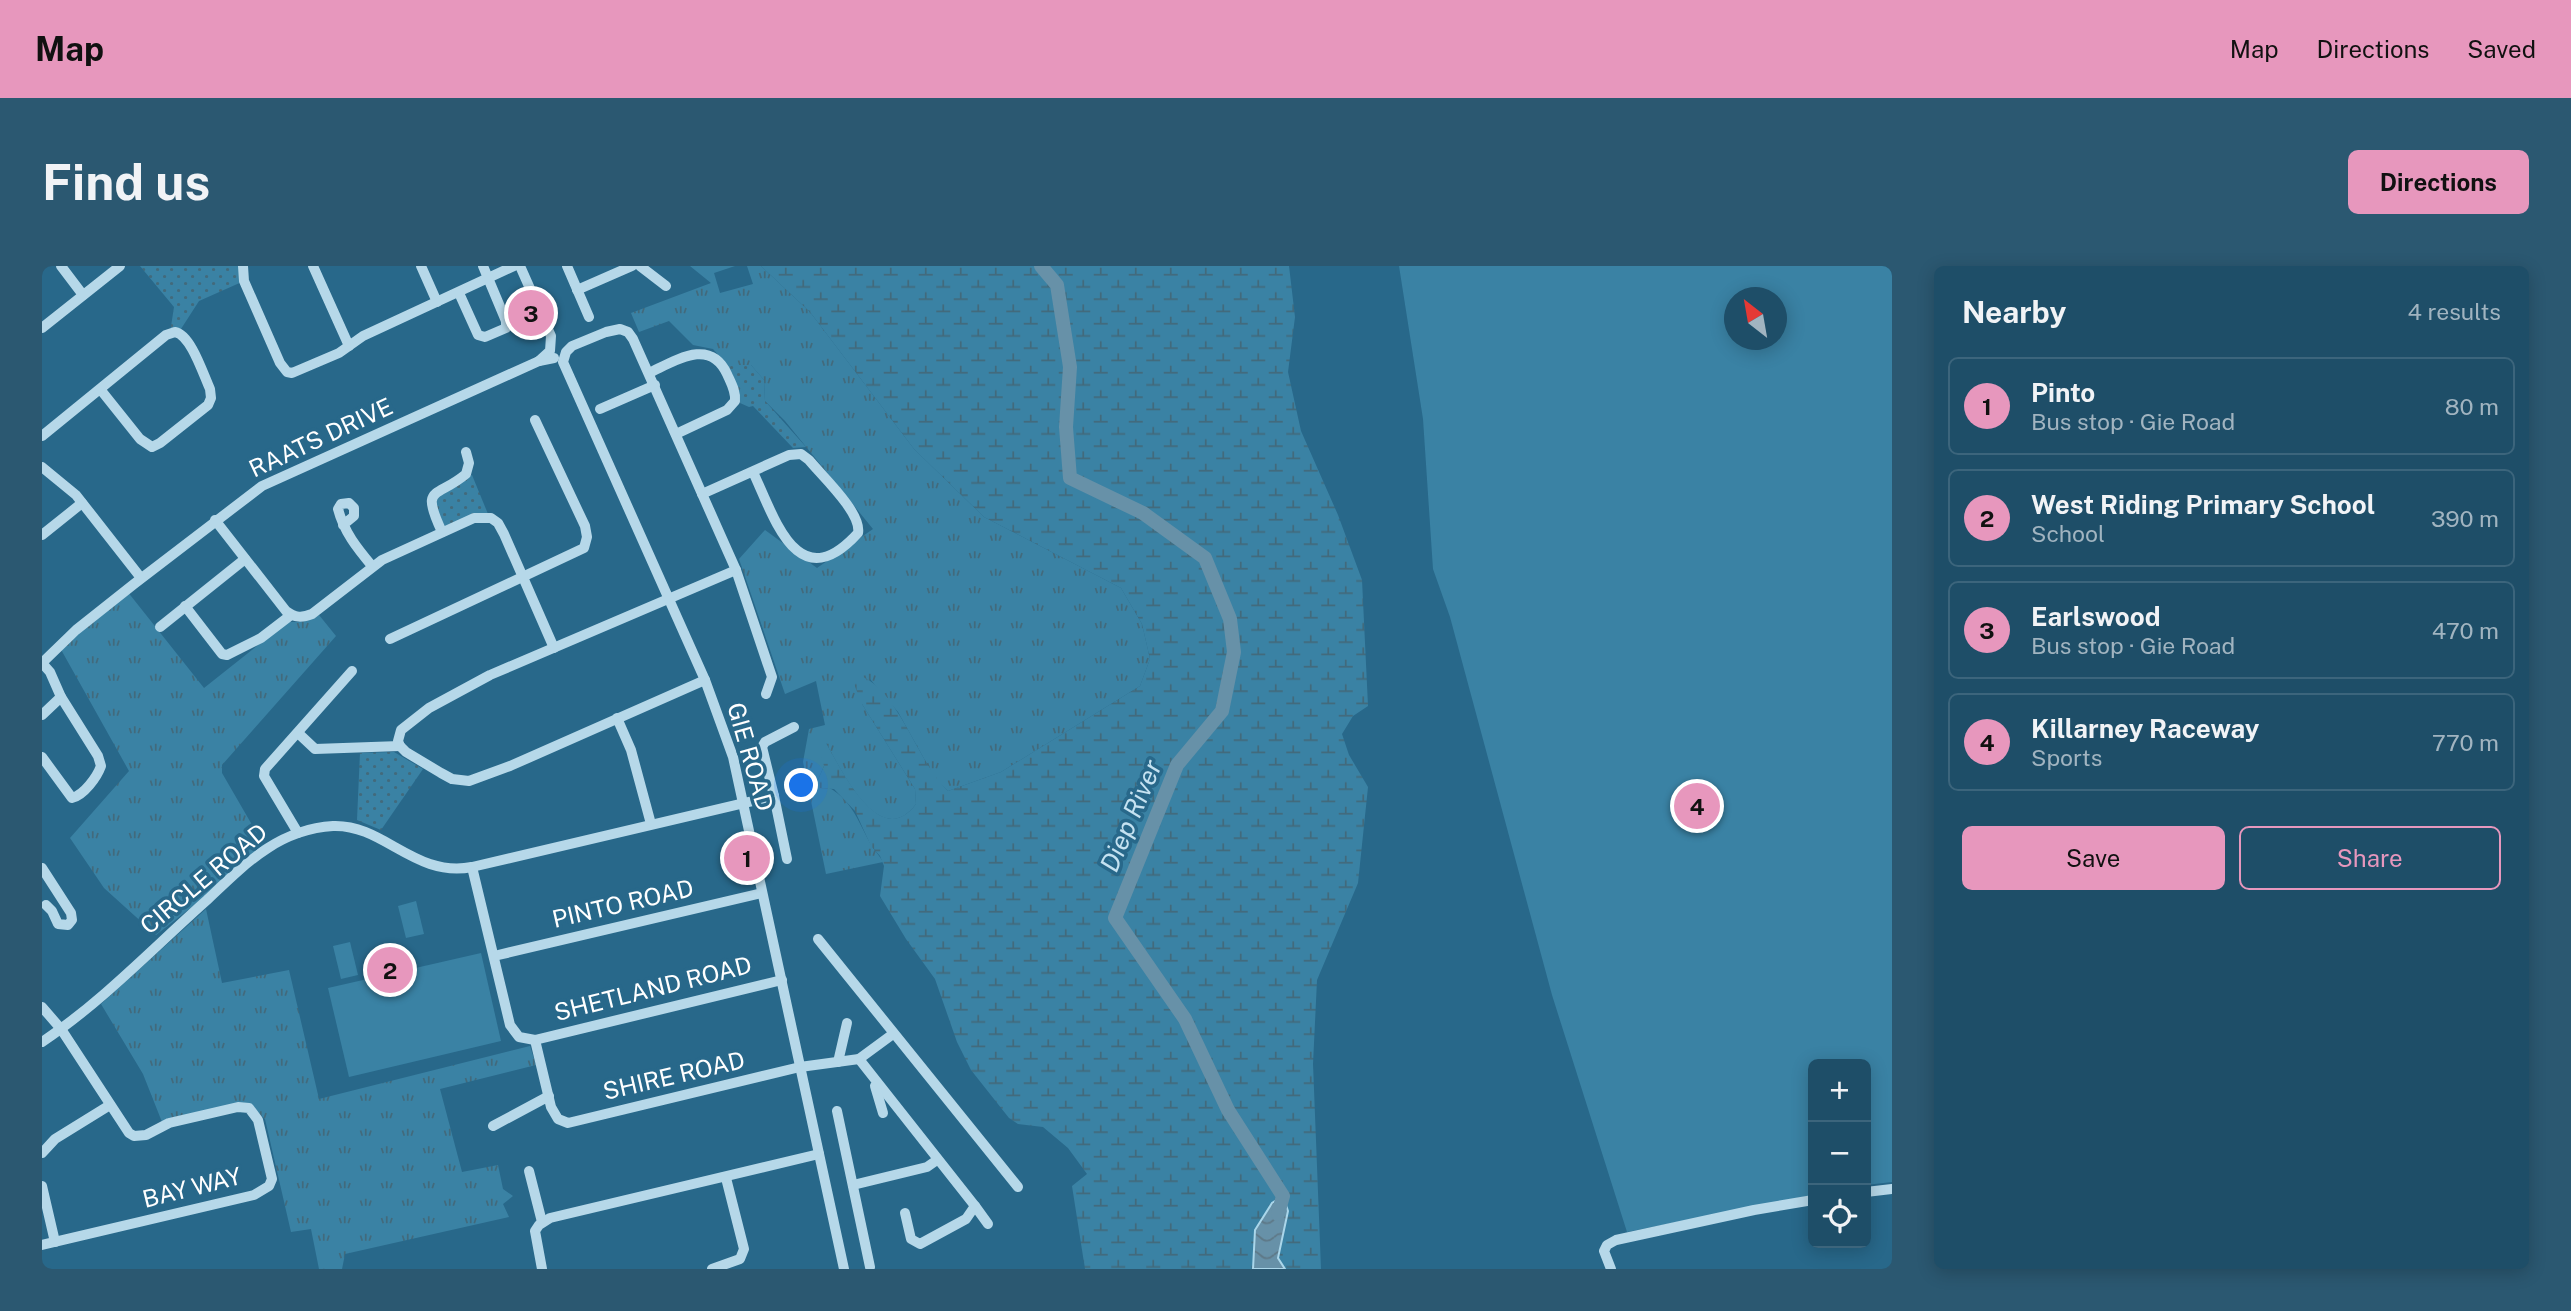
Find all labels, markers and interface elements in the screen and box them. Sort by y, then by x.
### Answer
text: Map [35,30,104,68]
text: Map [2230,35,2279,63]
text: Directions [2317,35,2429,63]
text: Saved [2467,35,2536,63]
button: Directions [2348,150,2529,214]
text: Find us [42,153,210,211]
pin: 3 [508,287,554,339]
north arrow [1724,287,1787,350]
text: Nearby [1962,294,2066,330]
text: 4 results [2407,298,2501,325]
text: Pinto [2031,377,2095,408]
street label: RAATS DRIVE [244,392,397,483]
text: 1 [1982,393,1992,420]
text: 80 m [2445,393,2499,420]
text: Bus stop · Gie Road [2031,408,2235,435]
text: West Riding Primary School [2031,489,2375,520]
text: 2 [1980,505,1994,532]
text: 390 m [2431,505,2499,532]
text: School [2031,520,2105,547]
text: Earlswood [2031,601,2161,632]
text: 3 [1979,617,1995,644]
text: 470 m [2432,617,2499,644]
text: Bus stop · Gie Road [2031,632,2235,659]
street label: GIE ROAD [722,699,780,814]
text: Killarney Raceway [2031,713,2259,744]
text: 4 [1979,729,1995,756]
text: 770 m [2432,729,2499,756]
text: Sports [2031,744,2102,771]
water label: Diep River [1093,755,1168,876]
your location [784,768,818,802]
pin: 4 [1674,780,1720,832]
street label: CIRCLE ROAD [134,817,272,939]
button: Save [1962,826,2225,890]
button: Share [2239,826,2501,890]
pin: 1 [724,832,770,884]
street label: PINTO ROAD [549,873,696,933]
pin: 2 [367,944,413,996]
street label: SHETLAND ROAD [551,950,754,1026]
street label: SHIRE ROAD [600,1045,747,1105]
map controls [1808,1059,1871,1248]
button: + [1808,1059,1871,1122]
button: − [1808,1122,1871,1185]
street label: BAY WAY [139,1161,244,1213]
button: locate [1808,1185,1871,1248]

